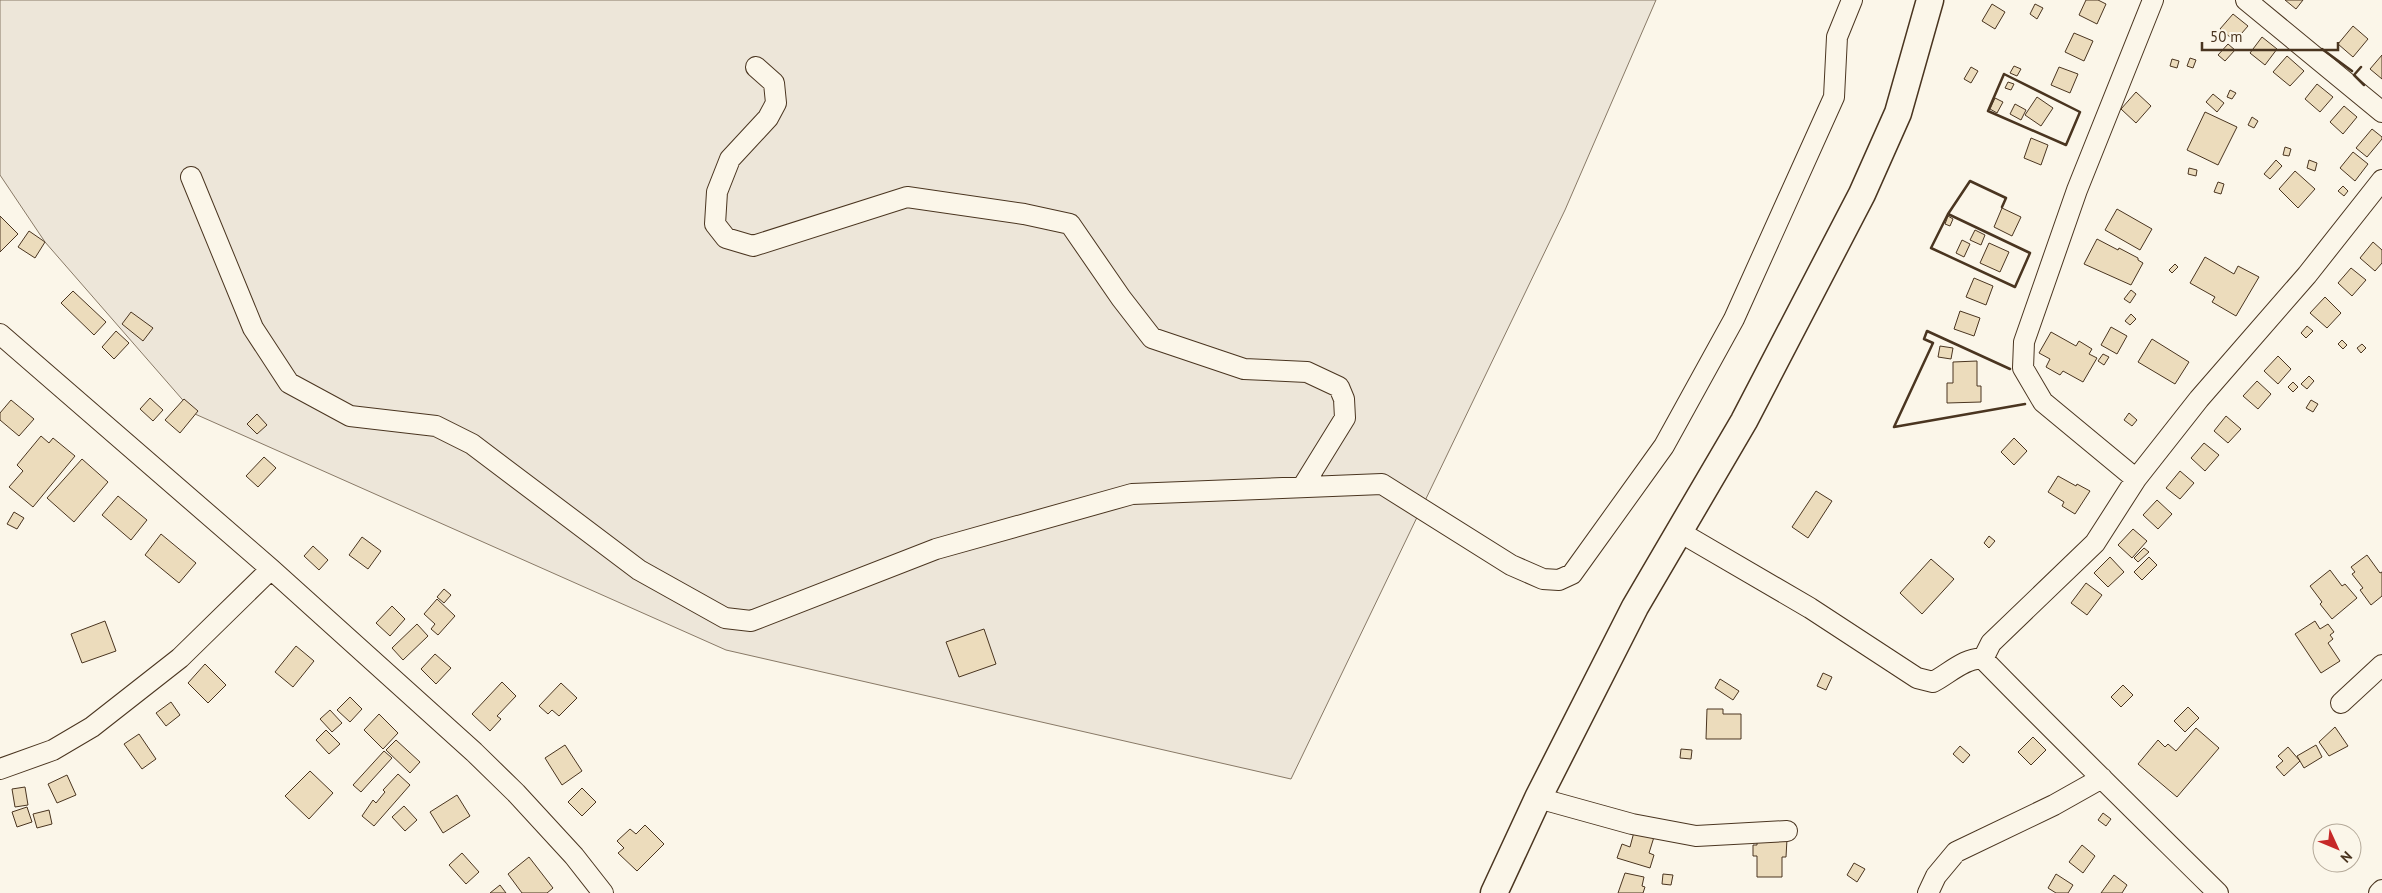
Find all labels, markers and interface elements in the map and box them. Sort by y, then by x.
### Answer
scale bar [2202,20,2338,52]
text: 50 m [2210,27,2243,46]
north arrow [2312,823,2362,873]
text: N [2337,847,2356,867]

